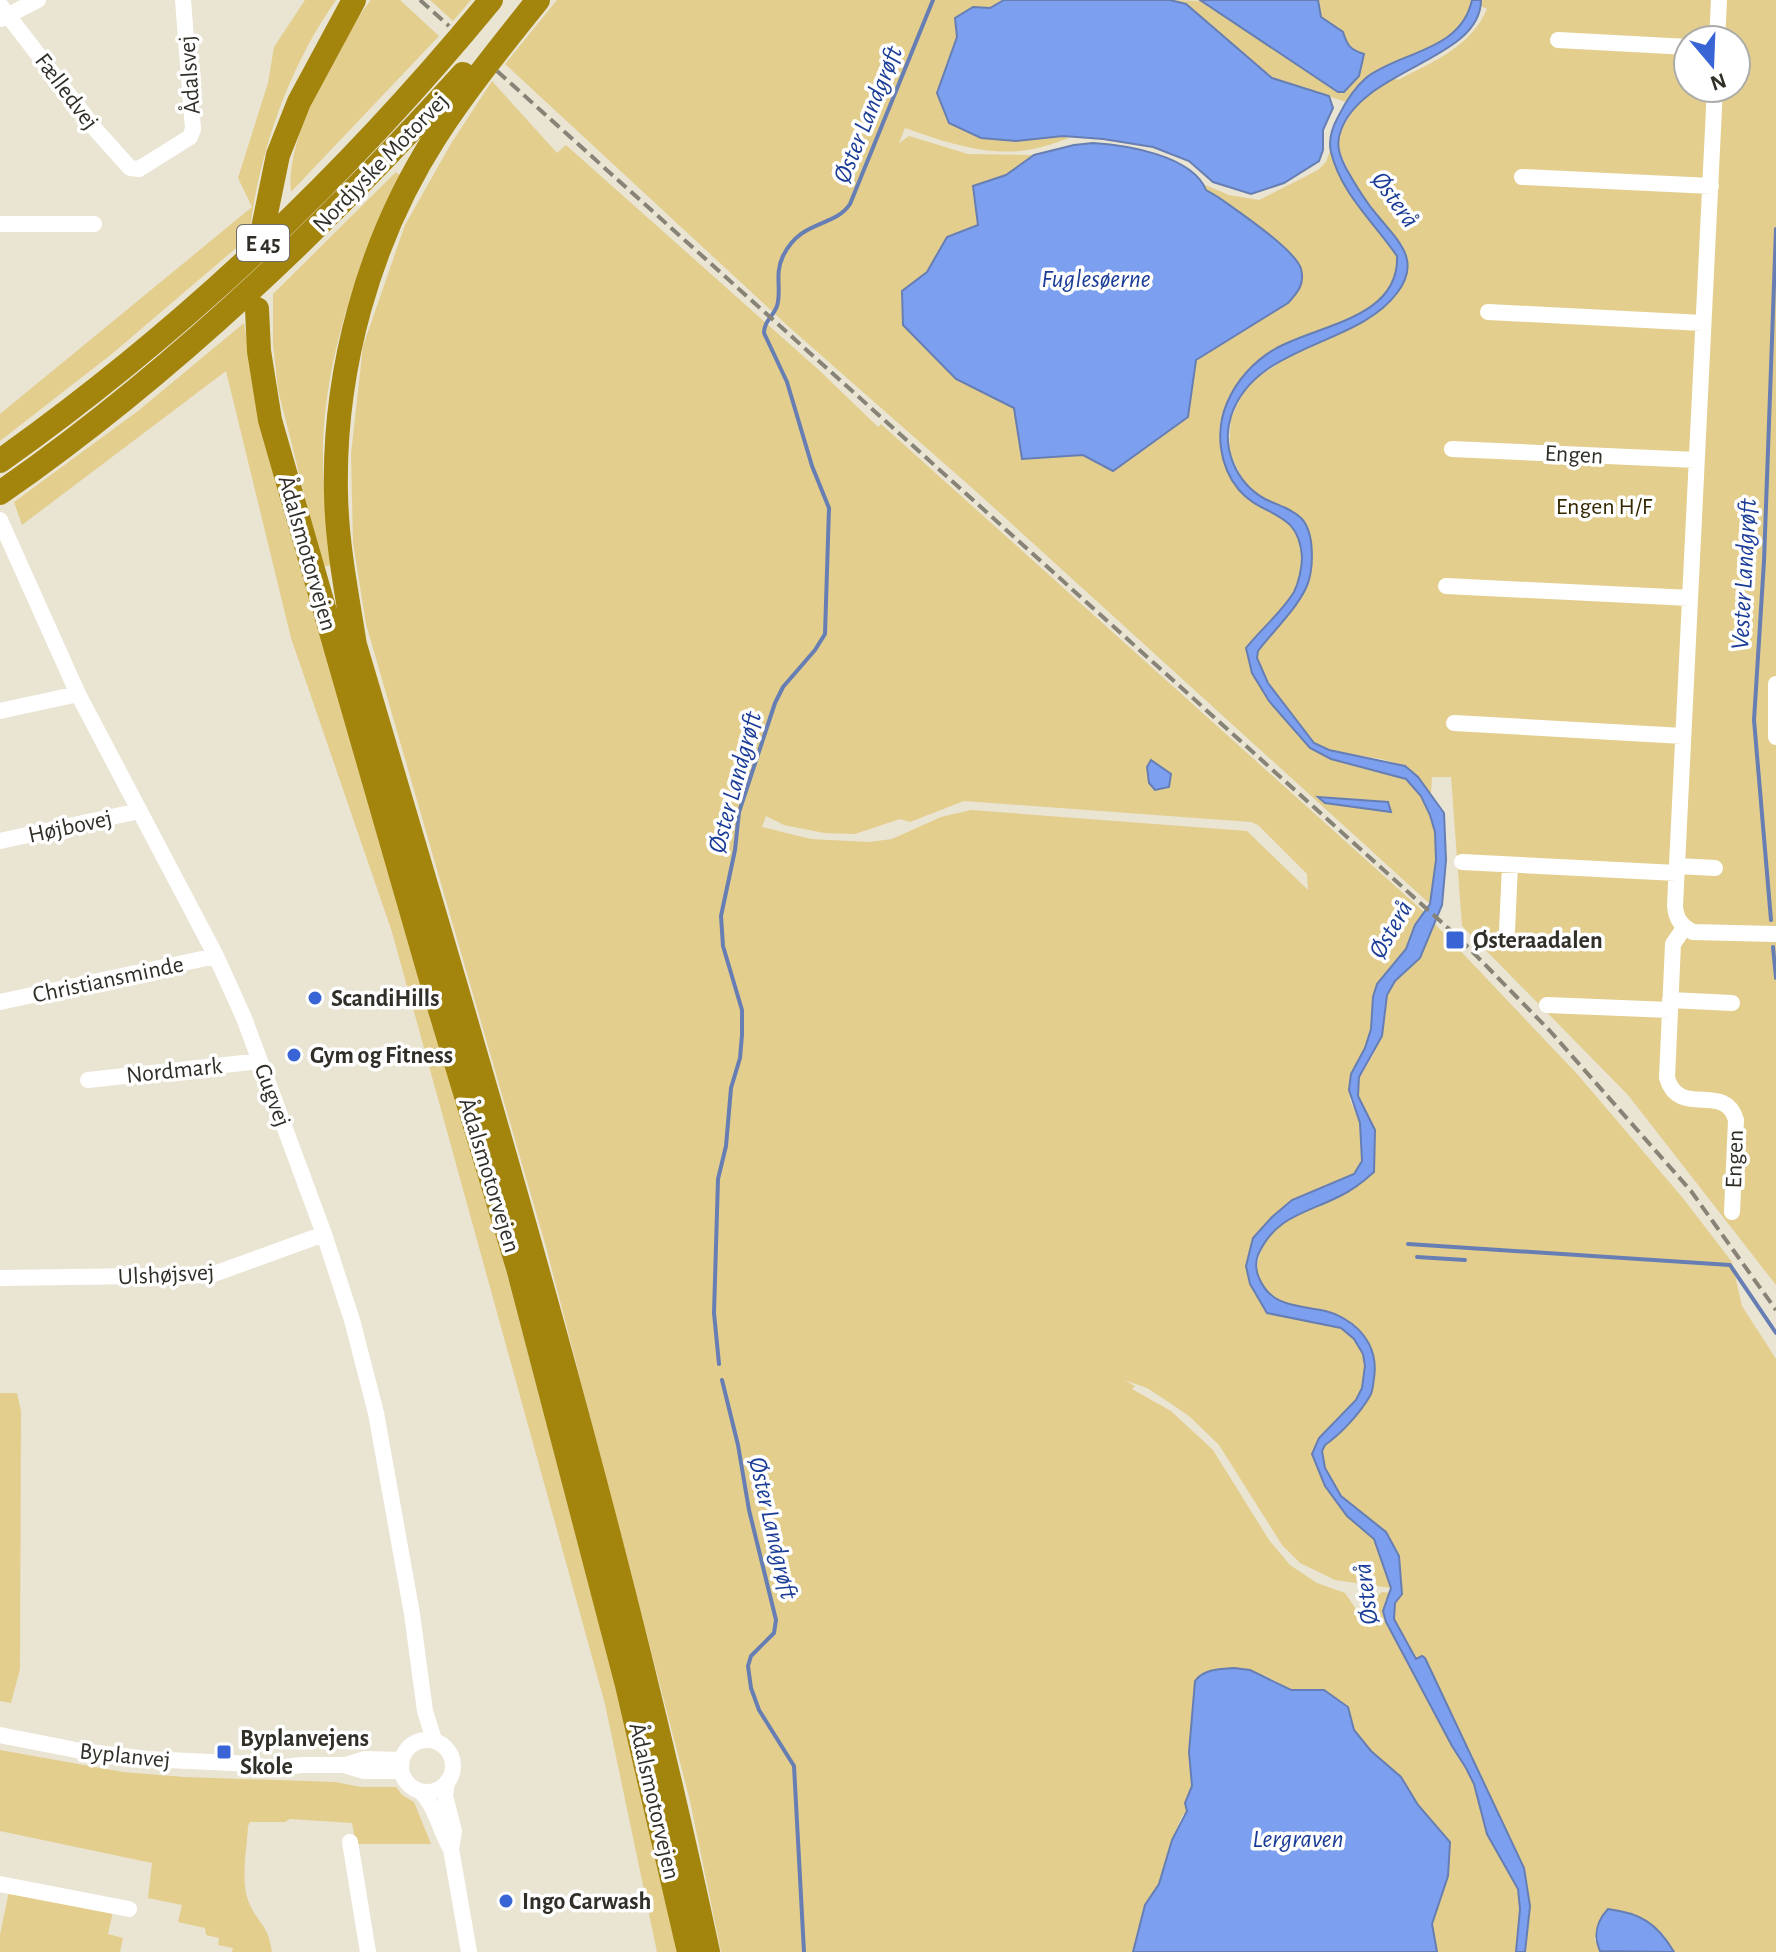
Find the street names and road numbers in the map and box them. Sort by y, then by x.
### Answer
street label: Ådalsvej [173,35,205,115]
street label: Fælledvej [30,49,102,134]
street label: Nordjyske Motorvej [308,89,453,237]
road number: E 45 [237,225,289,261]
street label: Engen [1544,441,1604,469]
street label: Ådalsmotorvejen [273,472,343,634]
street label: Højbovej [26,806,114,848]
street label: Christiansminde [31,952,186,1008]
street label: Nordmark [125,1054,223,1088]
street label: Gugvej [250,1061,294,1130]
street label: Ådalsmotorvejen [454,1095,526,1255]
street label: Engen [1722,1129,1748,1189]
street label: Ulshøjsvej [117,1260,215,1290]
street label: Ådalsmotorvejen [624,1720,686,1882]
street label: Byplanvej [78,1739,172,1773]

